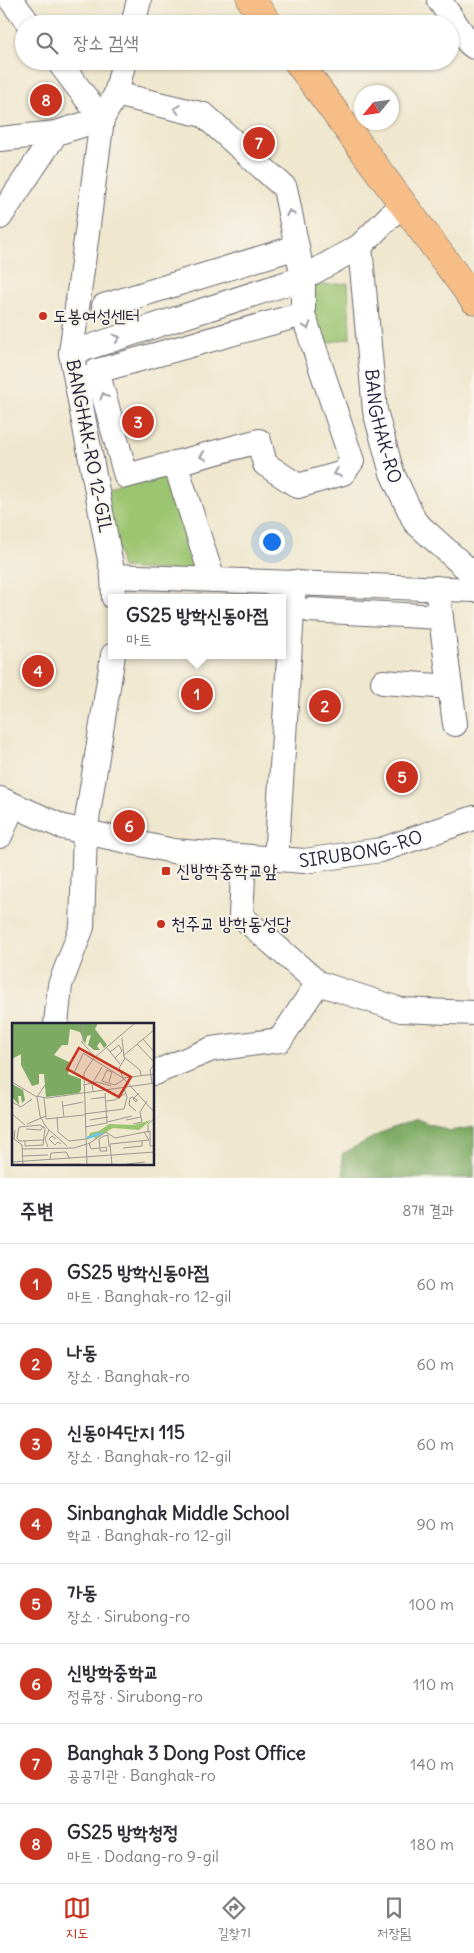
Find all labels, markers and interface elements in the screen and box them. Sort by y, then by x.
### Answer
search box [15,15,459,70]
icon: search [33,29,61,57]
text: 장소 검색 [73,30,139,54]
pin: 8 [30,81,62,119]
north arrow [354,85,399,130]
one-way arrow [172,104,181,115]
pin: 7 [243,124,275,162]
one-way arrow [285,209,296,218]
place label: 도봉여성센터 [53,304,140,327]
marker: 도봉여성센터 [37,310,49,322]
one-way arrow [301,321,311,330]
one-way arrow [112,333,121,343]
street label: BANGHAK-RO 12-GIL [61,357,118,535]
street label: BANGHAK-RO [360,368,407,487]
one-way arrow [100,392,110,400]
pin: 3 [122,403,154,441]
one-way arrow [198,450,207,461]
one-way arrow [333,467,342,478]
your location [259,529,285,555]
popup [108,594,286,659]
text: GS25 방학신동아점 [126,603,268,627]
text: 마트 [126,629,152,649]
pin: 4 [22,652,54,690]
pin: 1 [181,675,213,713]
pin: 2 [309,687,341,725]
pin: 5 [386,758,418,796]
pin: 6 [113,807,145,845]
street label: SIRUBONG-RO [298,825,425,873]
place label: 신방학중학교앞 [176,859,278,882]
marker: 신방학중학교앞 [160,865,172,877]
place label: 천주교 방학동성당 [171,912,292,935]
marker: 천주교 방학동성당 [155,918,167,930]
inset map [12,1023,155,1166]
text: 주변 [20,1197,54,1224]
text: 8개 결과 [402,1200,454,1220]
text: GS25 방학신동아점 [67,1260,209,1284]
text: 1 [33,1274,39,1294]
text: 60 m [416,1274,454,1294]
text: 마트 · Banghak-ro 12-gil [67,1286,231,1306]
text: 나동 [67,1340,98,1364]
text: 2 [32,1354,40,1374]
text: 60 m [416,1354,454,1374]
text: 장소 · Banghak-ro [67,1366,190,1386]
text: 신동아4단지 115 [67,1420,185,1444]
text: 3 [31,1434,41,1454]
text: 60 m [416,1434,454,1454]
text: 장소 · Banghak-ro 12-gil [67,1446,231,1466]
text: Sinbanghak Middle School [67,1501,290,1525]
text: 4 [31,1514,41,1534]
text: 90 m [416,1514,454,1534]
text: 학교 · Banghak-ro 12-gil [67,1525,231,1545]
text: 가동 [67,1580,98,1604]
text: 5 [31,1594,41,1614]
text: 100 m [409,1594,454,1614]
text: 장소 · Sirubong-ro [67,1606,190,1626]
text: 신방학중학교 [67,1660,159,1684]
text: 6 [31,1674,41,1694]
text: 110 m [413,1674,454,1694]
text: 정류장 · Sirubong-ro [67,1686,203,1706]
text: Banghak 3 Dong Post Office [67,1741,306,1765]
text: 7 [32,1754,40,1774]
text: 140 m [410,1754,454,1774]
text: 공공기관 · Banghak-ro [67,1765,216,1785]
text: GS25 방학청정 [67,1820,178,1844]
text: 8 [31,1834,41,1854]
text: 180 m [410,1834,454,1854]
text: 마트 · Dodang-ro 9-gil [67,1846,219,1866]
tab: 지도 [63,1894,91,1943]
tab: 길찾기 [217,1894,251,1943]
tab: 저장됨 [377,1894,411,1943]

